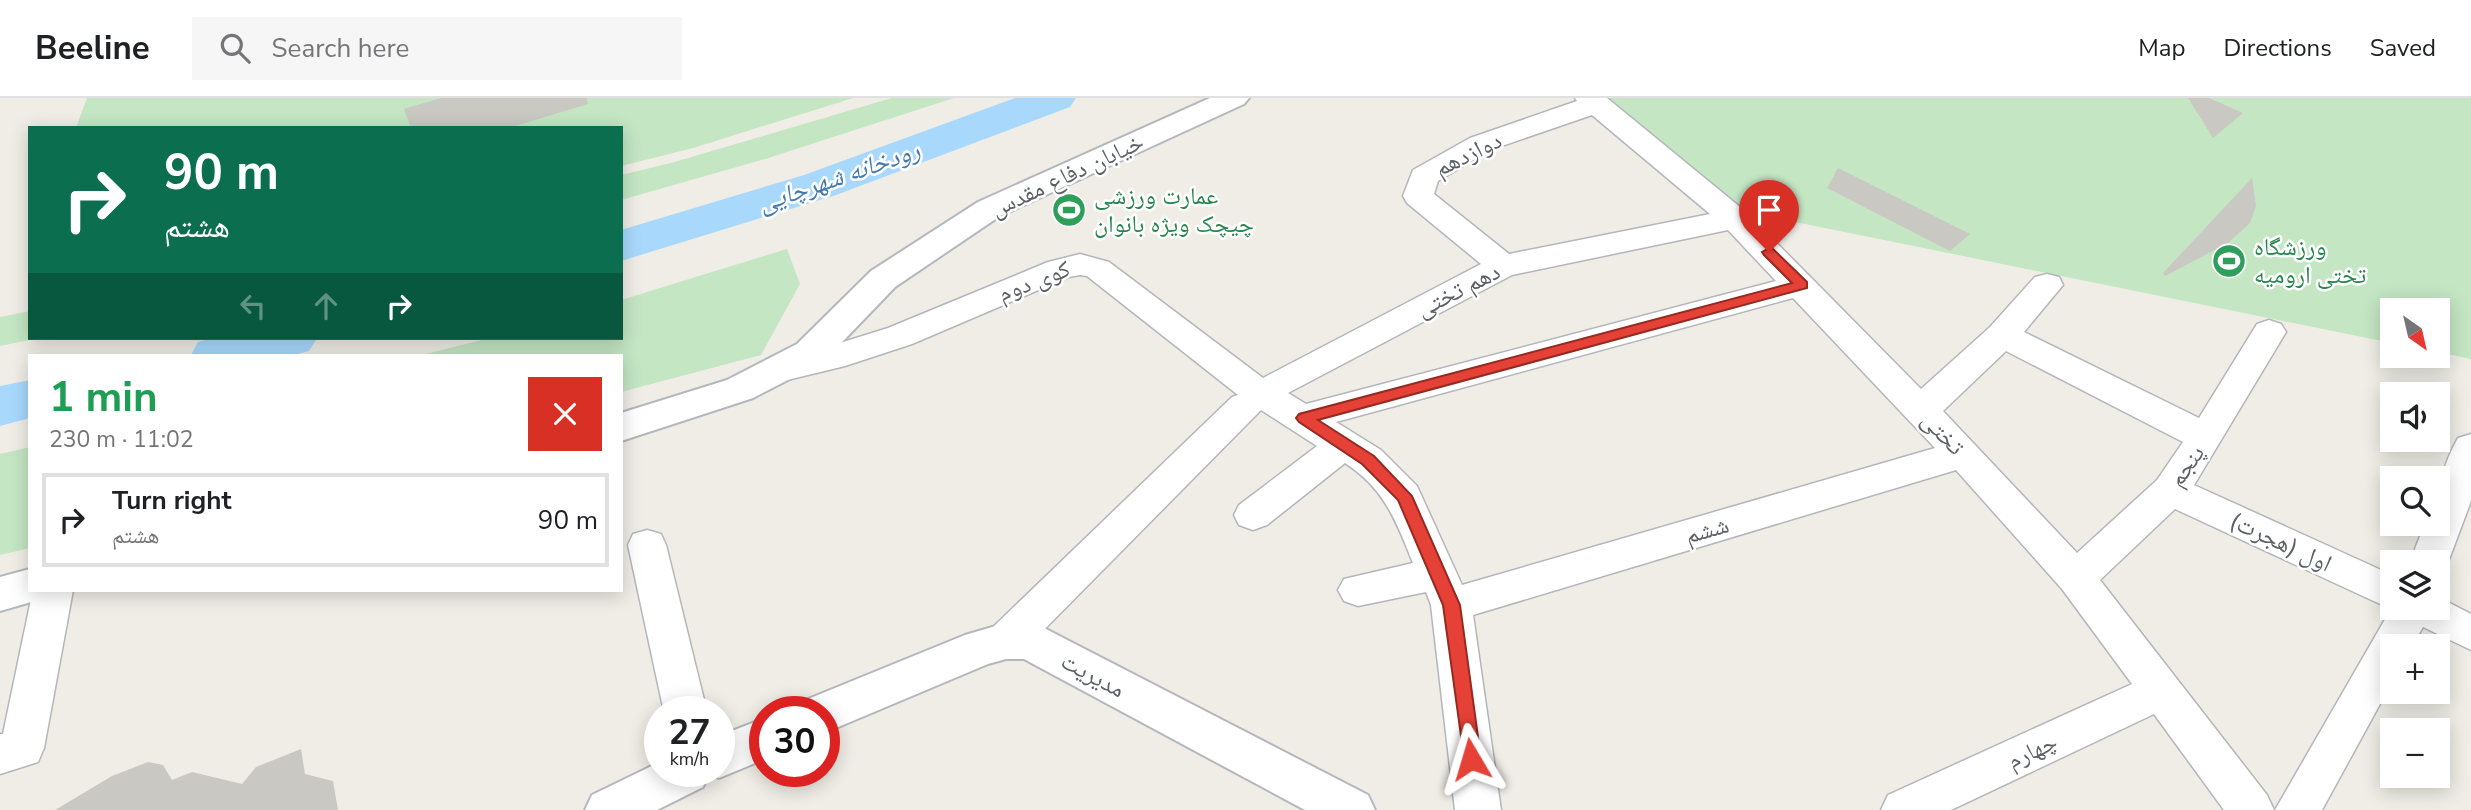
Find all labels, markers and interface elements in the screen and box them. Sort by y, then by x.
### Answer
search box [192,17,682,80]
text: Beeline [35,26,150,71]
icon: search [216,29,254,67]
text: Search here [272,31,409,66]
text: Map [2138,32,2185,64]
text: Directions [2223,32,2332,64]
text: Saved [2370,32,2436,64]
street label: دوازدهم [1429,124,1507,184]
street label: خیابان دفاع مقدس [985,126,1149,224]
water label: رودخانه شهرچایی [754,132,925,221]
text: 90 m [164,139,279,206]
icon: right [49,154,140,245]
place label: عمارت ورزشی چیچک ویژه بانوان [1094,180,1254,240]
pin [1739,180,1799,252]
sports icon: عمارت ورزشی چیچک ویژه بانوان [1050,191,1088,229]
icon: arrive [1750,191,1788,229]
text: هشتم [164,205,230,248]
place label: ورزشگاه تختی ارومیه [2254,231,2366,291]
sports icon: ورزشگاه تختی ارومیه [2210,242,2248,280]
street label: کوی دوم [993,253,1075,309]
street label: دهم تختی [1411,255,1505,325]
icon: left [234,287,272,325]
icon: ahead [307,287,345,325]
icon: right [380,287,418,325]
north arrow [2380,298,2450,368]
map controls [2380,298,2450,788]
text: 1 min [49,369,158,426]
button: close [528,377,602,451]
button: sound [2380,382,2450,452]
street label: تختی [1914,404,1972,462]
text: 230 m · 11:02 [49,424,194,455]
street label: پنجم [2160,439,2212,493]
button: search [2380,466,2450,536]
text: Turn right [112,483,231,518]
icon: right [53,501,91,539]
text: 90 m [538,503,598,538]
street label: اول (هجرت) [2225,504,2337,580]
street label: ششم [1681,509,1733,551]
text: هشتم [112,520,159,551]
button: layers [2380,550,2450,620]
button: + [2380,634,2450,704]
street label: مدیریت [1055,645,1131,705]
speed limit sign: 30 [749,696,840,787]
text: 27 [668,709,711,756]
button: − [2380,718,2450,788]
position arrow [1434,722,1508,796]
street label: چهارم [2002,726,2062,776]
text: km/h [670,747,709,771]

